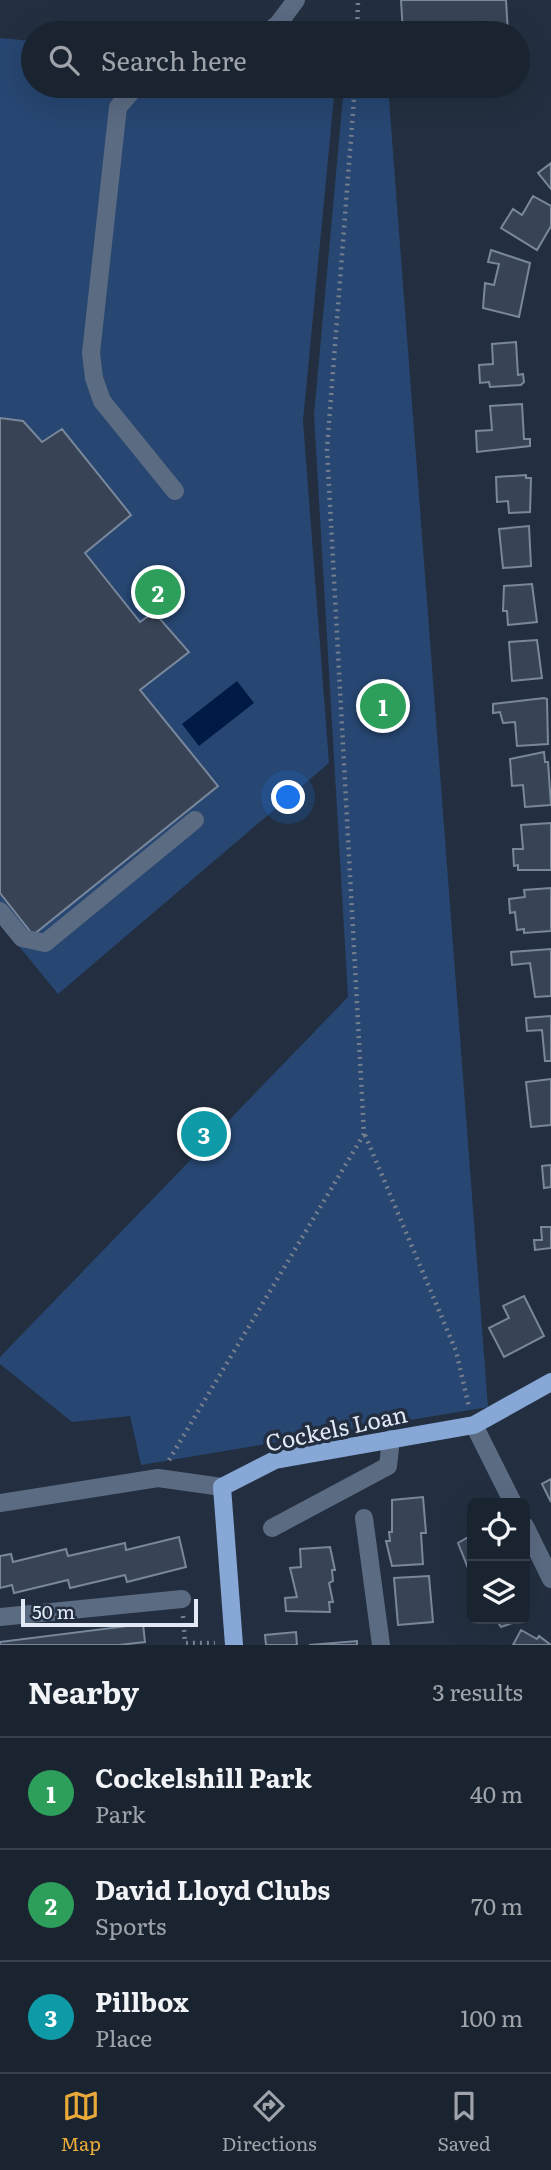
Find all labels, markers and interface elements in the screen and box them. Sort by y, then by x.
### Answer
search box [21,21,530,98]
text: Search here [101,40,247,79]
icon: search [45,41,83,79]
pin: 2 [135,566,181,618]
pin: 1 [360,680,406,732]
your location [271,780,305,814]
pin: 3 [181,1108,227,1160]
street label: Cockels Loan [262,1395,410,1459]
map controls [467,1498,530,1624]
button: locate [467,1498,530,1561]
button: layers [467,1561,530,1624]
scale bar [21,1596,198,1628]
text: 50 m [32,1597,75,1625]
text: Nearby [28,1669,139,1713]
text: 3 results [432,1674,523,1708]
text: Cockelshill Park [95,1757,312,1796]
text: 1 [46,1776,56,1810]
text: 40 m [470,1776,523,1810]
text: Park [95,1796,145,1830]
text: David Lloyd Clubs [95,1869,330,1908]
text: 2 [45,1888,57,1922]
text: 70 m [471,1888,523,1922]
text: Sports [95,1908,166,1942]
text: Pillbox [95,1981,189,2020]
text: 3 [45,2000,57,2034]
text: 100 m [460,2000,523,2034]
text: Place [95,2020,152,2054]
tab: Map [60,2087,101,2157]
tab: Directions [222,2087,317,2157]
tab: Saved [438,2087,491,2157]

